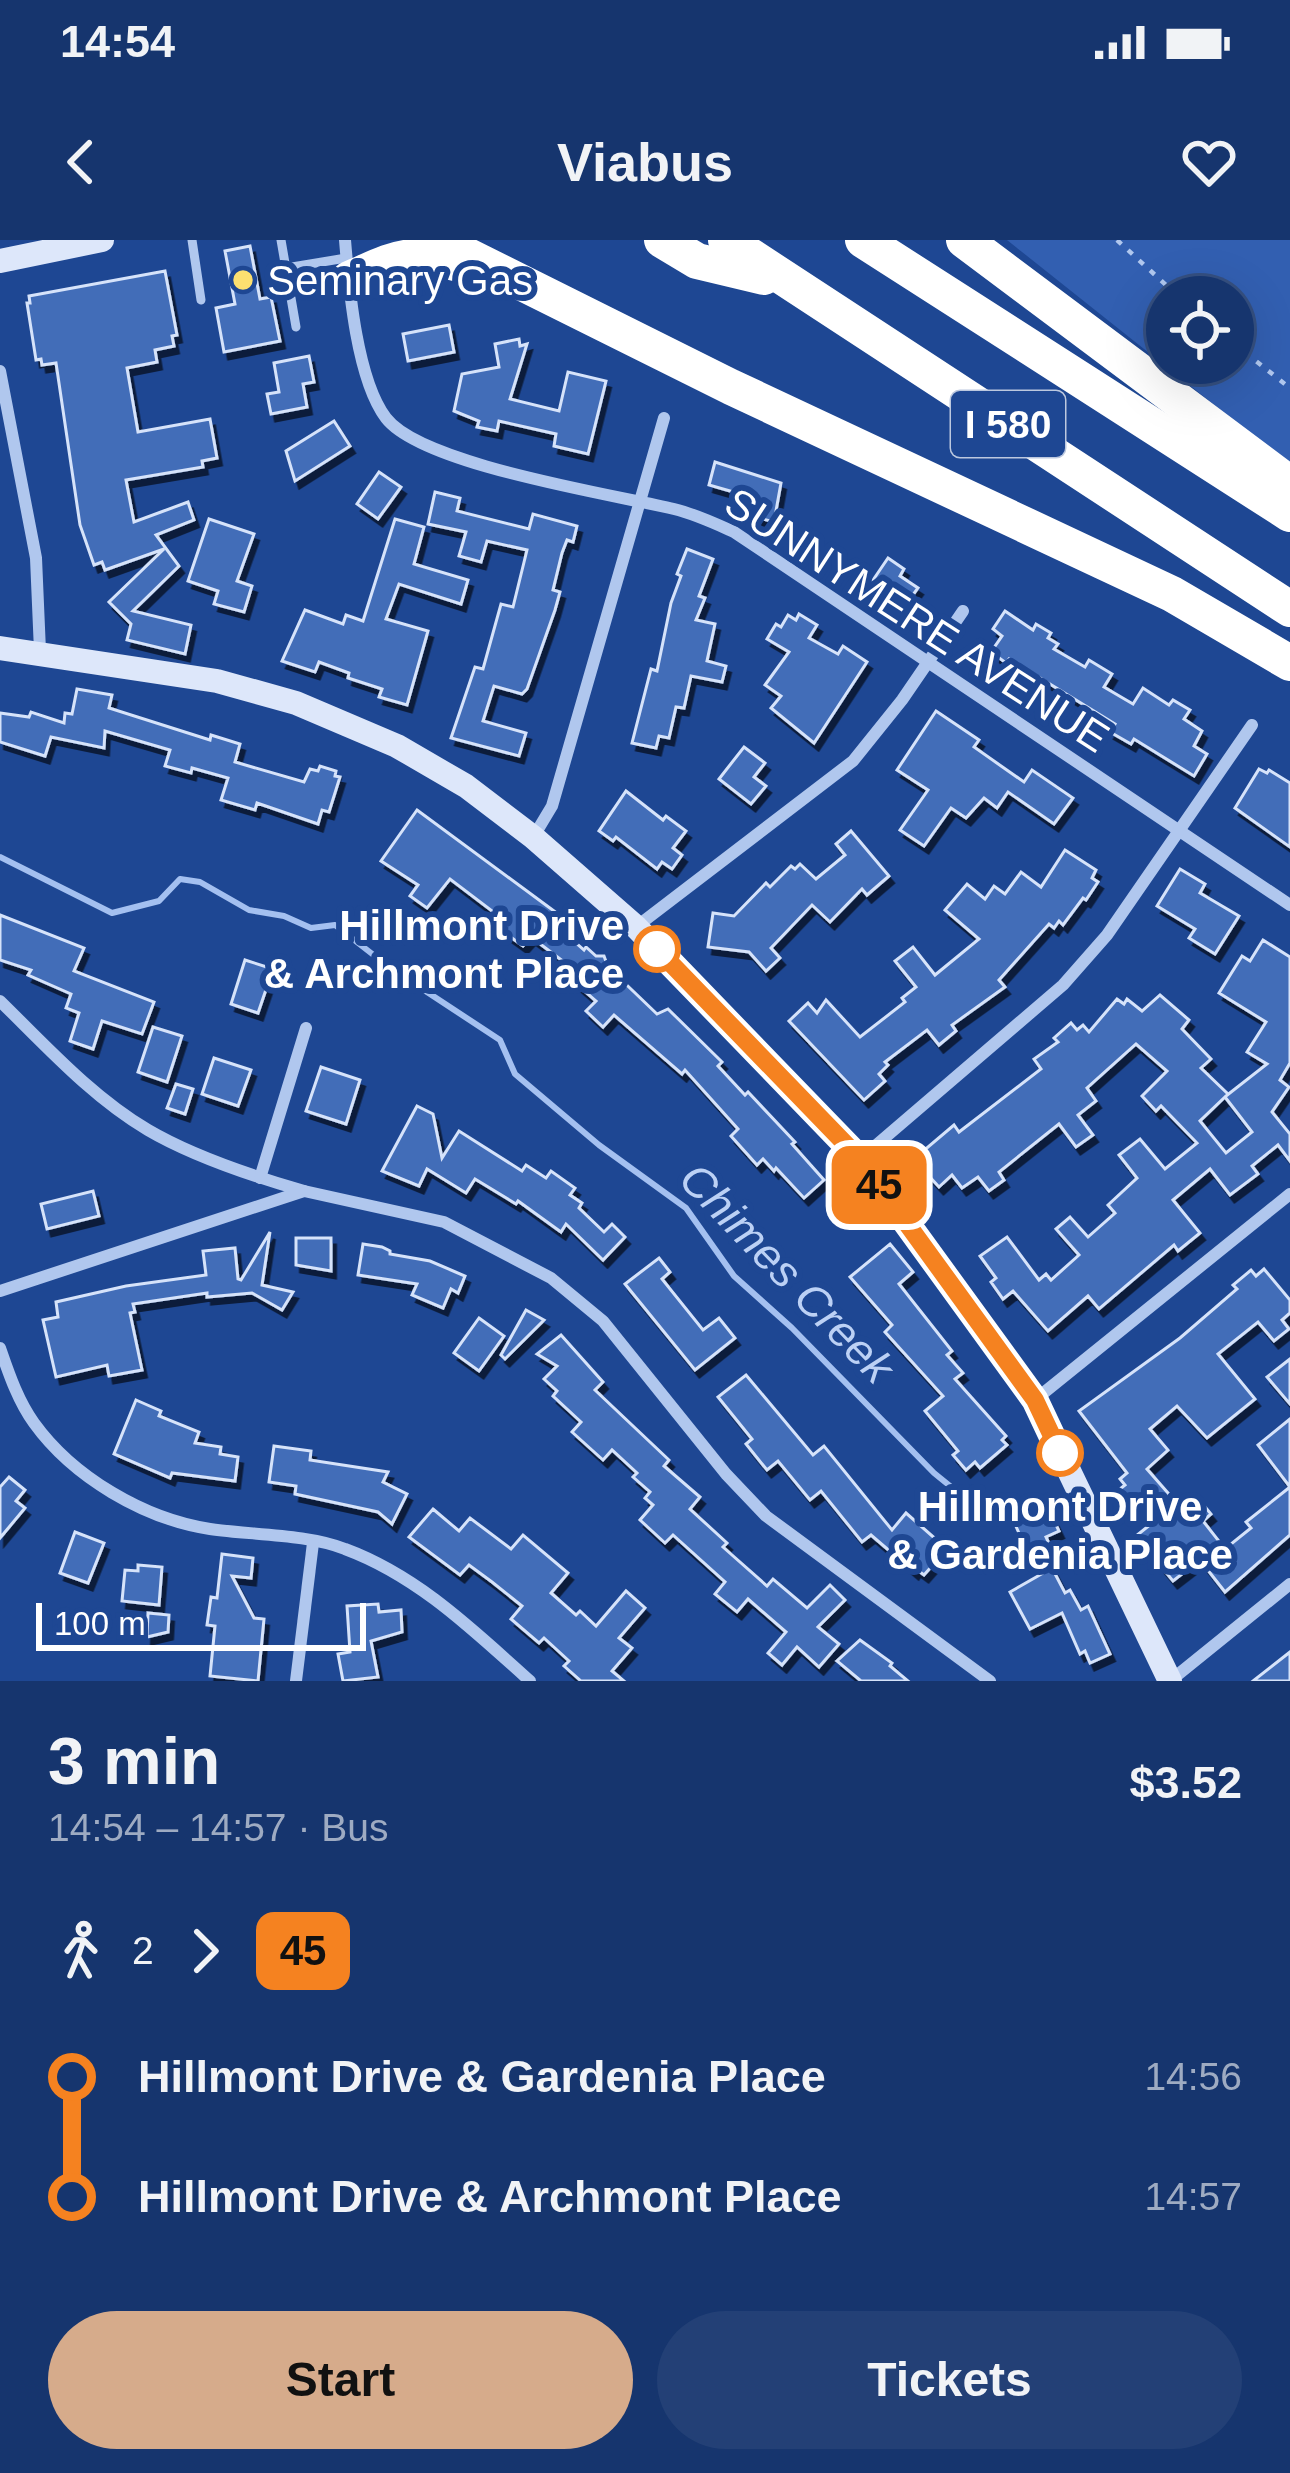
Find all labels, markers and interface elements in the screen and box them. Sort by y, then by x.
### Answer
text: 14:54 [60,16,175,67]
icon: back [48,129,114,195]
icon: heart [1176,129,1242,195]
text: Viabus [557,132,733,192]
place label: Seminary Gas [267,257,533,304]
marker: Seminary Gas [230,267,256,293]
map controls [1146,276,1254,384]
button: locate [1146,276,1254,384]
road number: I 580 [951,391,1065,457]
street label: SUNNYMERE AVENUE [717,478,1117,762]
place label: Hillmont Drive & Archmont Place [264,902,624,997]
marker: Hillmont Drive & Archmont Place [635,927,679,971]
line badge: 45 [825,1146,933,1224]
water label: Chimes Creek [670,1153,906,1395]
text: 45 [856,1161,902,1208]
marker: Hillmont Drive & Gardenia Place [1038,1431,1082,1475]
place label: Hillmont Drive & Gardenia Place [887,1483,1233,1578]
scale bar [36,1597,366,1650]
text: 100 m [54,1605,146,1642]
text: 3 min [48,1724,220,1798]
text: $3.52 [1129,1757,1242,1808]
text: 14:54 – 14:57 · Bus [48,1806,388,1849]
icon: walk [48,1918,114,1984]
icon: forward [172,1918,238,1984]
text: 45 [280,1927,326,1974]
text: 2 [132,1929,154,1972]
text: Hillmont Drive & Gardenia Place [138,2051,826,2102]
text: 14:56 [1144,2055,1242,2098]
text: Hillmont Drive & Archmont Place [138,2171,841,2222]
text: 14:57 [1144,2175,1242,2218]
button: Start [48,2311,633,2449]
button: Tickets [657,2311,1242,2449]

